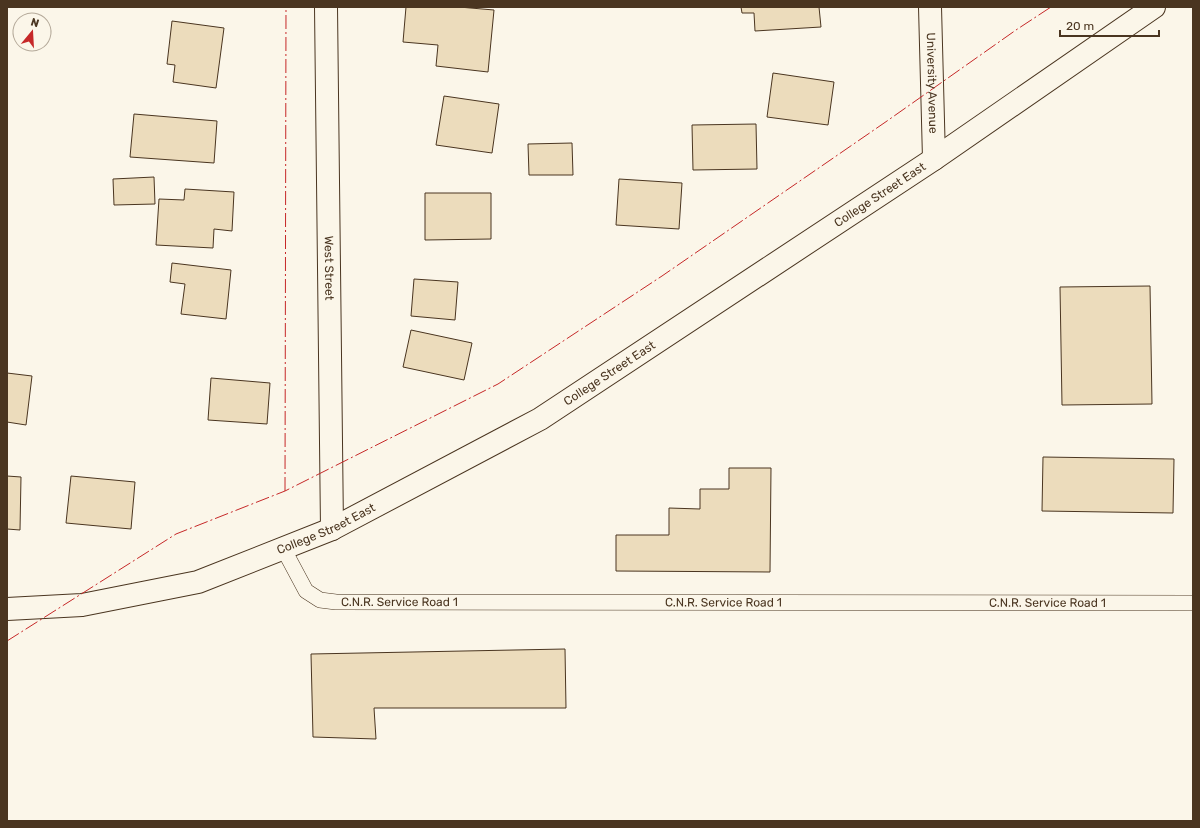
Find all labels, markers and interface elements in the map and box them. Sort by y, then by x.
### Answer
north arrow [12,12,52,52]
scale bar [1060,12,1159,38]
text: N [29,16,41,30]
text: 20 m [1066,19,1094,33]
street label: University Avenue [924,32,940,134]
street label: College Street East [831,159,929,230]
street label: West Street [322,236,336,301]
street label: College Street East [561,338,658,408]
street label: College Street East [275,500,378,557]
street label: C.N.R. Service Road 1 [341,595,458,609]
street label: C.N.R. Service Road 1 [665,595,782,610]
street label: C.N.R. Service Road 1 [989,596,1106,610]

